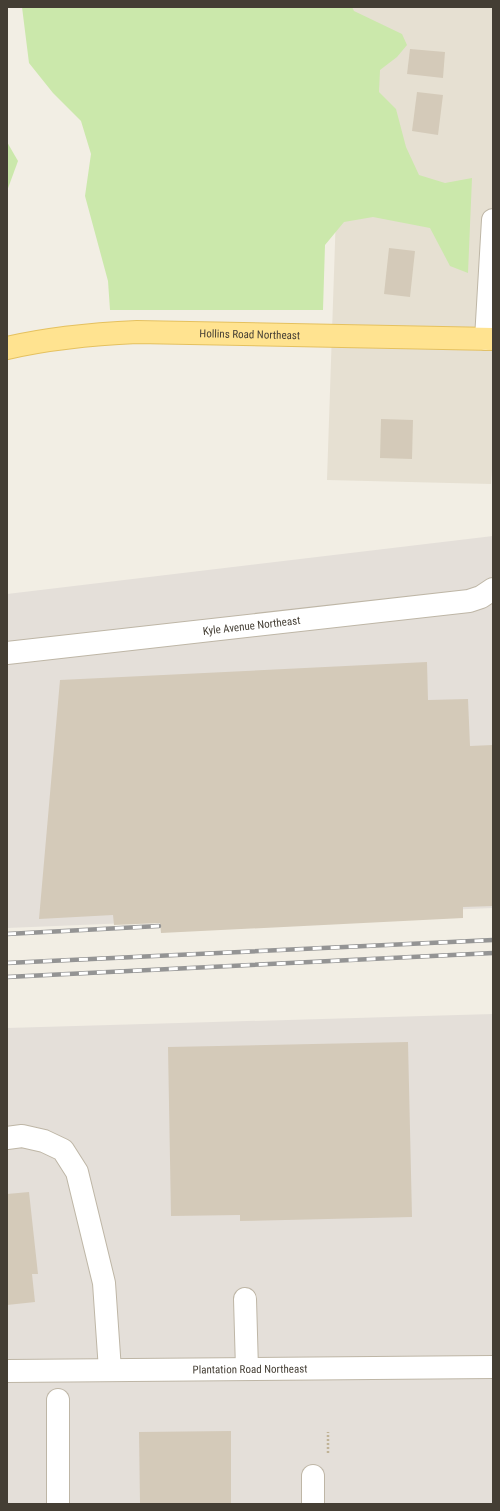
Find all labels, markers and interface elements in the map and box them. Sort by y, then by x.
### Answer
street label: Hollins Road Northeast [199,327,300,342]
street label: Kyle Avenue Northeast [202,614,301,637]
street label: Plantation Road Northeast [192,1362,308,1376]

